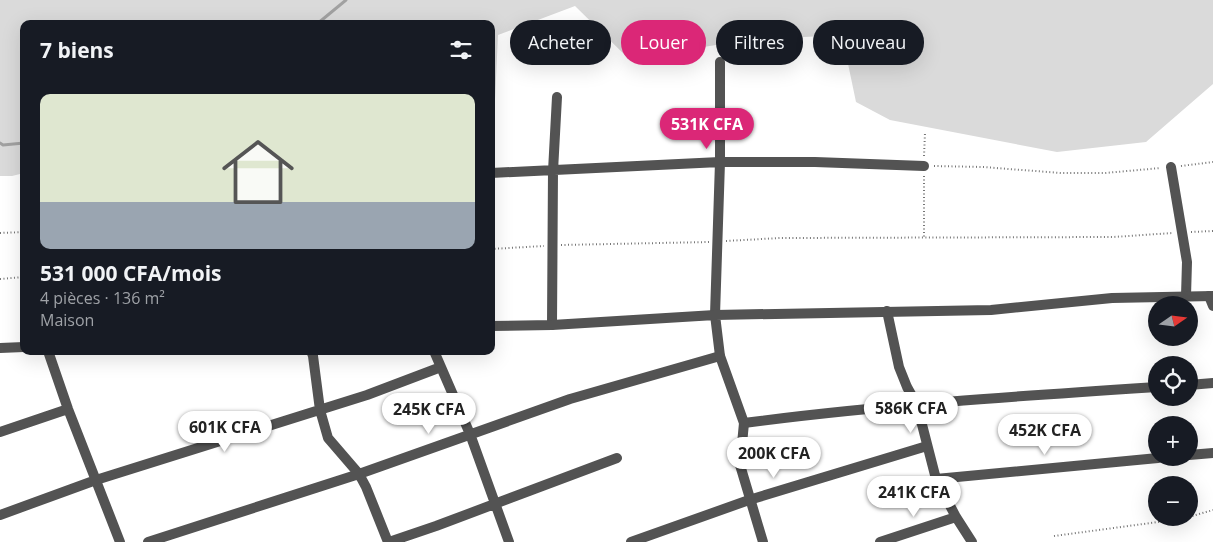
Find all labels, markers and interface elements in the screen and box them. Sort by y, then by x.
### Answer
chip: Acheter [510,20,611,65]
chip: Louer [621,20,706,65]
chip: Filtres [716,20,803,65]
chip: Nouveau [813,20,924,65]
text: 7 biens [40,36,114,64]
icon: filters [447,36,475,64]
pin: 531K CFA [655,108,759,150]
text: 531K CFA [671,113,743,135]
icon: home [213,127,303,217]
text: 531 000 CFA/mois [40,259,222,287]
text: 4 pièces · 136 m² [40,287,165,309]
north arrow [1148,296,1198,346]
map controls [1148,296,1198,526]
text: Maison [40,309,94,331]
button: locate [1148,356,1198,406]
pin: 245K CFA [377,392,481,435]
pin: 586K CFA [859,392,963,434]
text: 586K CFA [875,397,947,419]
text: 245K CFA [393,398,465,420]
pin: 601K CFA [173,410,277,453]
pin: 452K CFA [993,414,1097,456]
text: 601K CFA [189,416,261,438]
button: + [1148,416,1198,466]
text: 452K CFA [1009,419,1081,441]
pin: 200K CFA [722,436,826,479]
text: 200K CFA [738,442,810,464]
pin: 241K CFA [862,476,966,518]
button: − [1148,476,1198,526]
text: 241K CFA [878,481,950,503]

